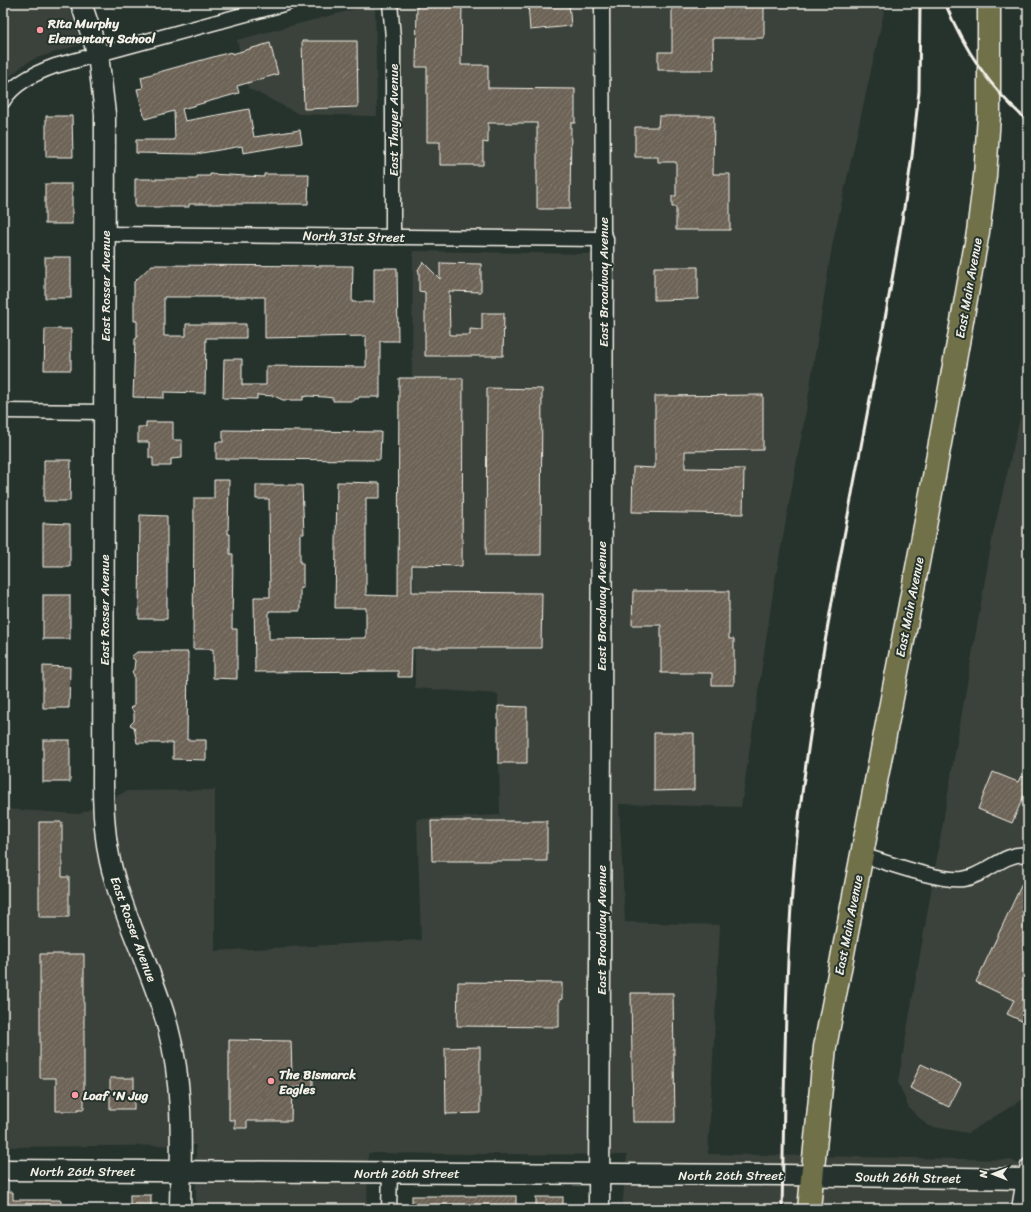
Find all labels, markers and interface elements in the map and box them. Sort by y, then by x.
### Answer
place label: Rita Murphy Elementary School [47,12,157,50]
marker: Rita Murphy Elementary School [35,25,45,35]
street label: East Thayer Avenue [382,64,405,176]
street label: East Broadway Avenue [592,217,615,347]
street label: North 31st Street [303,224,406,249]
street label: East Rosser Avenue [94,230,117,342]
street label: East Main Avenue [948,236,989,340]
street label: East Broadway Avenue [590,541,613,671]
street label: East Rosser Avenue [93,554,116,666]
street label: East Main Avenue [889,555,930,659]
street label: East Broadway Avenue [590,865,613,995]
street label: East Rosser Avenue [104,873,163,985]
street label: East Main Avenue [828,873,869,977]
place label: The Bismarck Eagles [279,1063,356,1101]
marker: The Bismarck Eagles [266,1076,276,1086]
place label: Loaf 'N Jug [83,1084,149,1107]
marker: Loaf 'N Jug [70,1090,80,1100]
north arrow [973,1154,1013,1194]
street label: North 26th Street [30,1160,136,1183]
street label: North 26th Street [354,1162,460,1185]
street label: North 26th Street [678,1164,784,1187]
street label: South 26th Street [855,1165,962,1190]
text: N [974,1170,993,1179]

